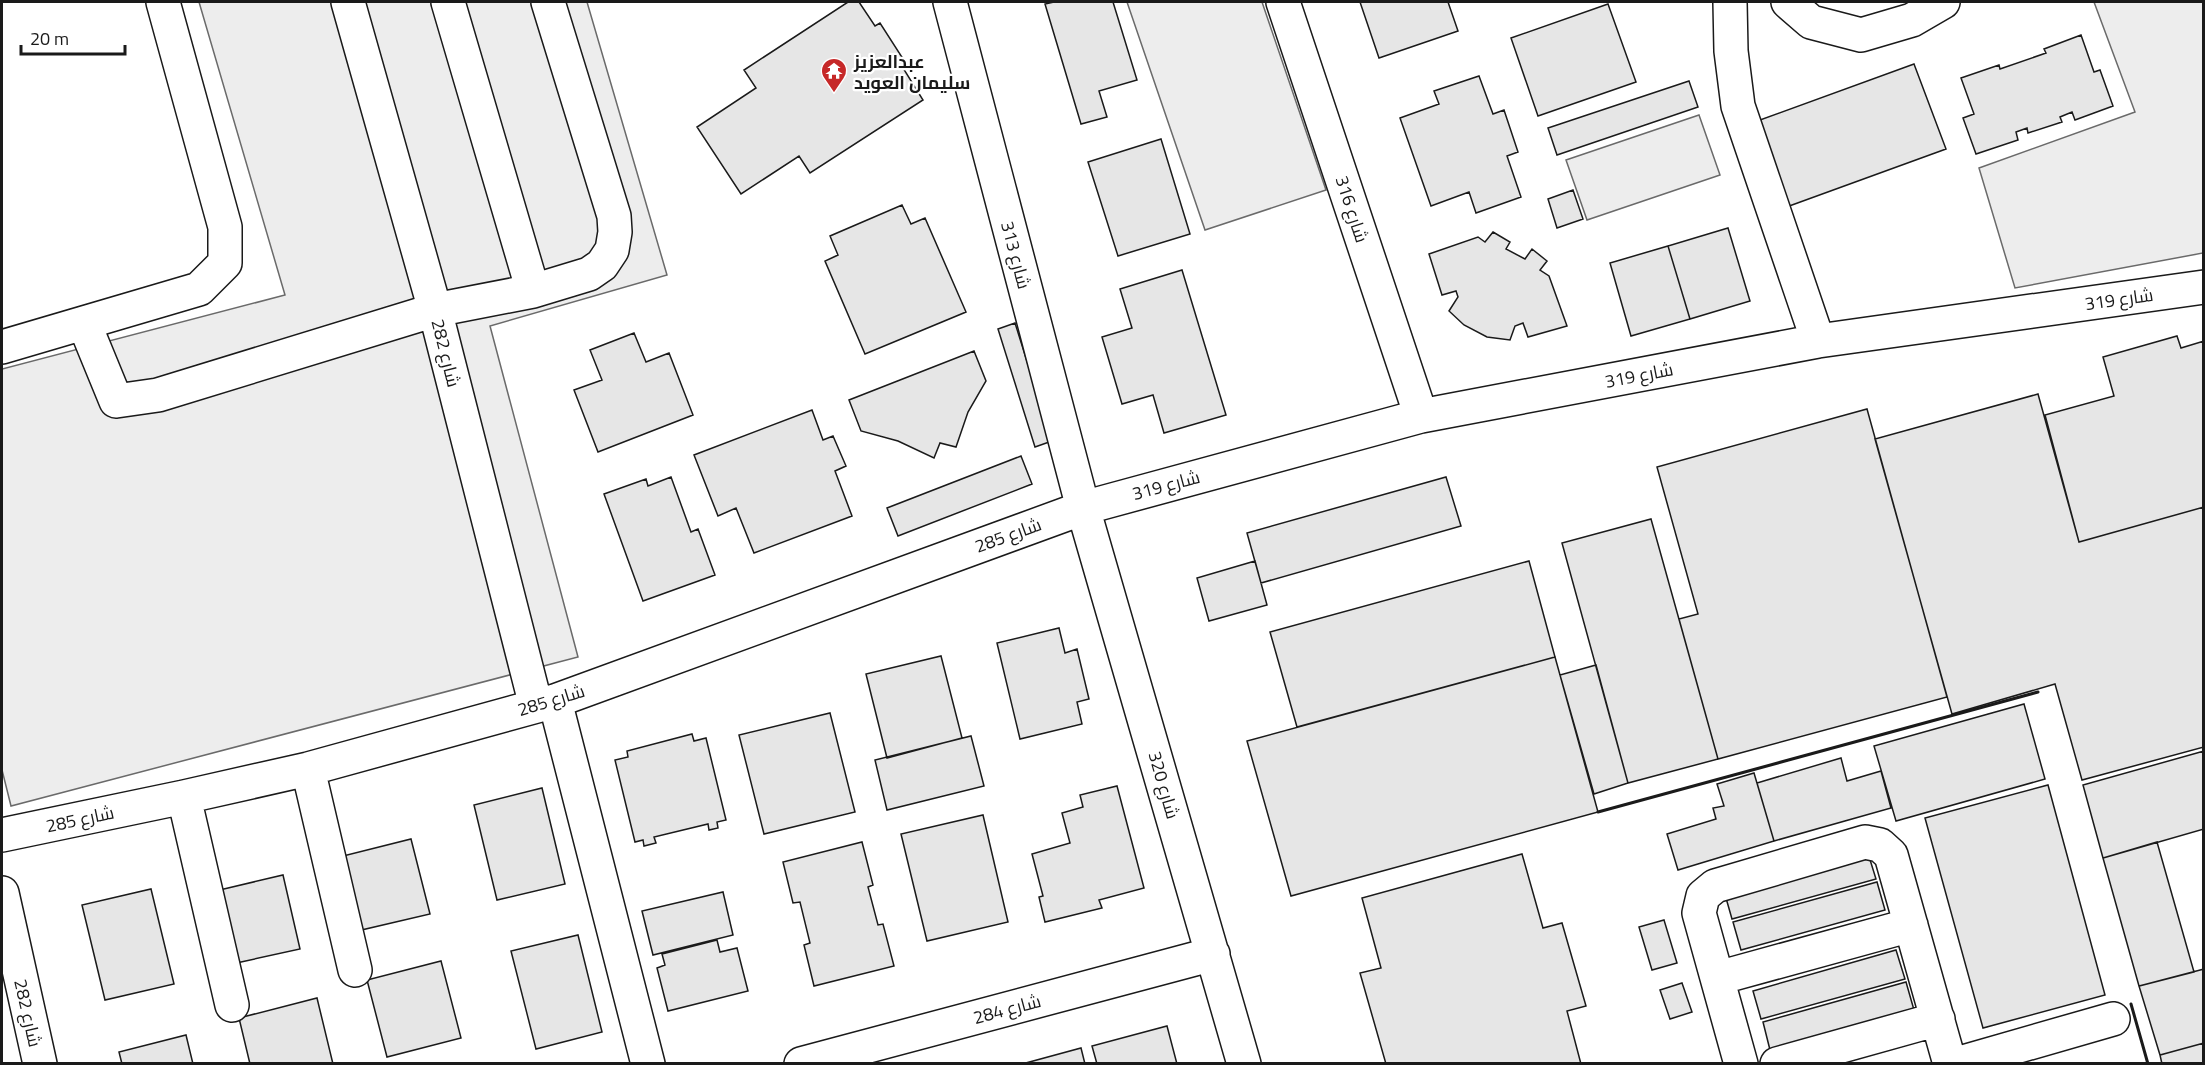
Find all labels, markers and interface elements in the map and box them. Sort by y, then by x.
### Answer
scale bar [21,18,124,56]
text: 20 m [30,25,69,52]
place label: عبدالعزيز سليمان العويد [853,48,970,96]
temple icon: عبدالعزيز سليمان العويد [819,56,849,94]
street label: شارع 316 [1328,172,1376,246]
street label: شارع 313 [994,218,1038,292]
street label: شارع 319 [2083,281,2155,317]
street label: شارع 282 [425,316,467,390]
street label: شارع 319 [1603,355,1675,395]
street label: شارع 319 [1129,463,1203,507]
street label: شارع 285 [971,511,1045,559]
street label: شارع 285 [514,677,588,723]
street label: شارع 320 [1142,748,1186,822]
street label: شارع 285 [43,799,117,839]
street label: شارع 282 [7,976,49,1050]
street label: شارع 284 [970,987,1044,1031]

